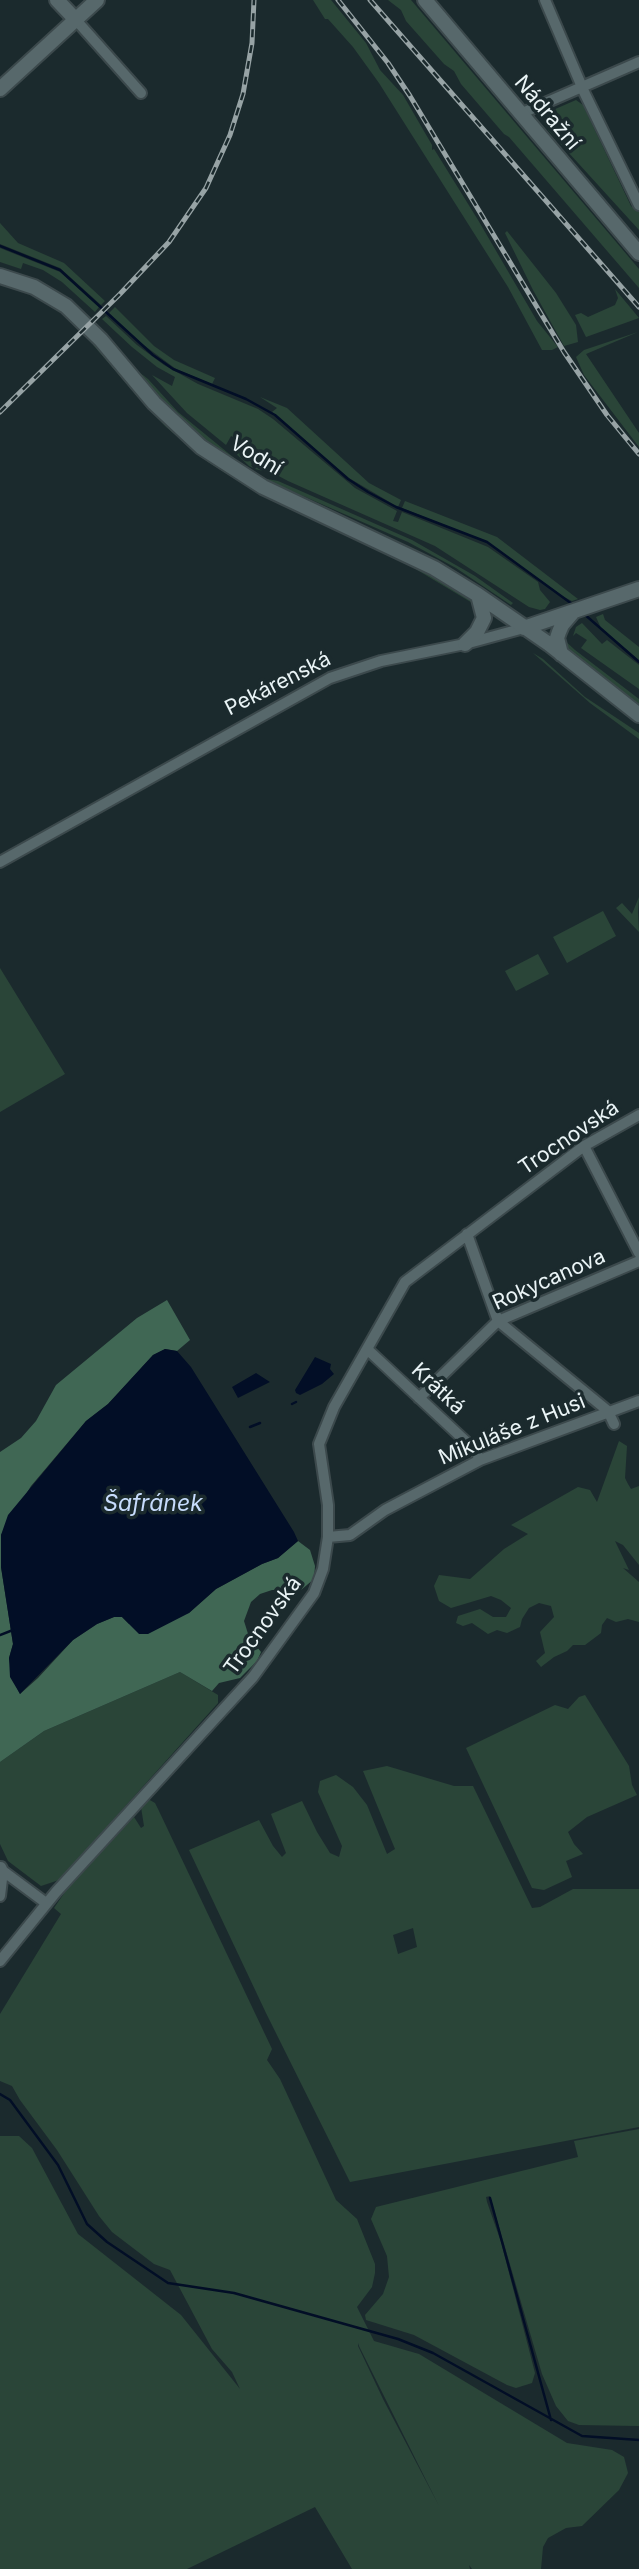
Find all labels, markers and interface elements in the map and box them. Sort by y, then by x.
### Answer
street label: Nádražní [509,71,585,155]
street label: Vodní [225,431,287,481]
street label: Pekárenská [221,647,335,721]
street label: Trocnovská [514,1095,624,1181]
street label: Rokycanova [489,1244,609,1316]
street label: Krátká [406,1358,470,1420]
street label: Mikuláše z Husi [435,1389,589,1471]
water label: Šafránek [103,1490,203,1518]
street label: Trocnovská [219,1572,307,1680]

